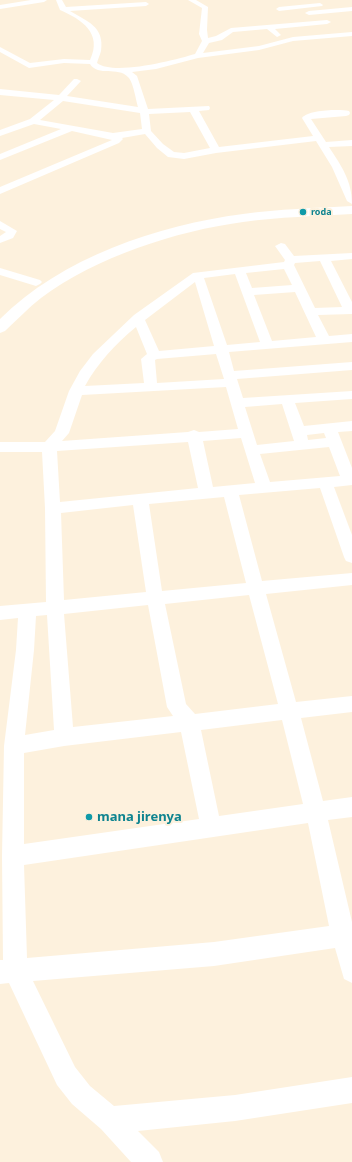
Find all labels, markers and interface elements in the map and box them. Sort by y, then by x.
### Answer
marker: roda [298,207,308,217]
place label: roda [311,207,332,217]
place label: mana jirenya [97,809,182,825]
marker: mana jirenya [84,812,94,822]

